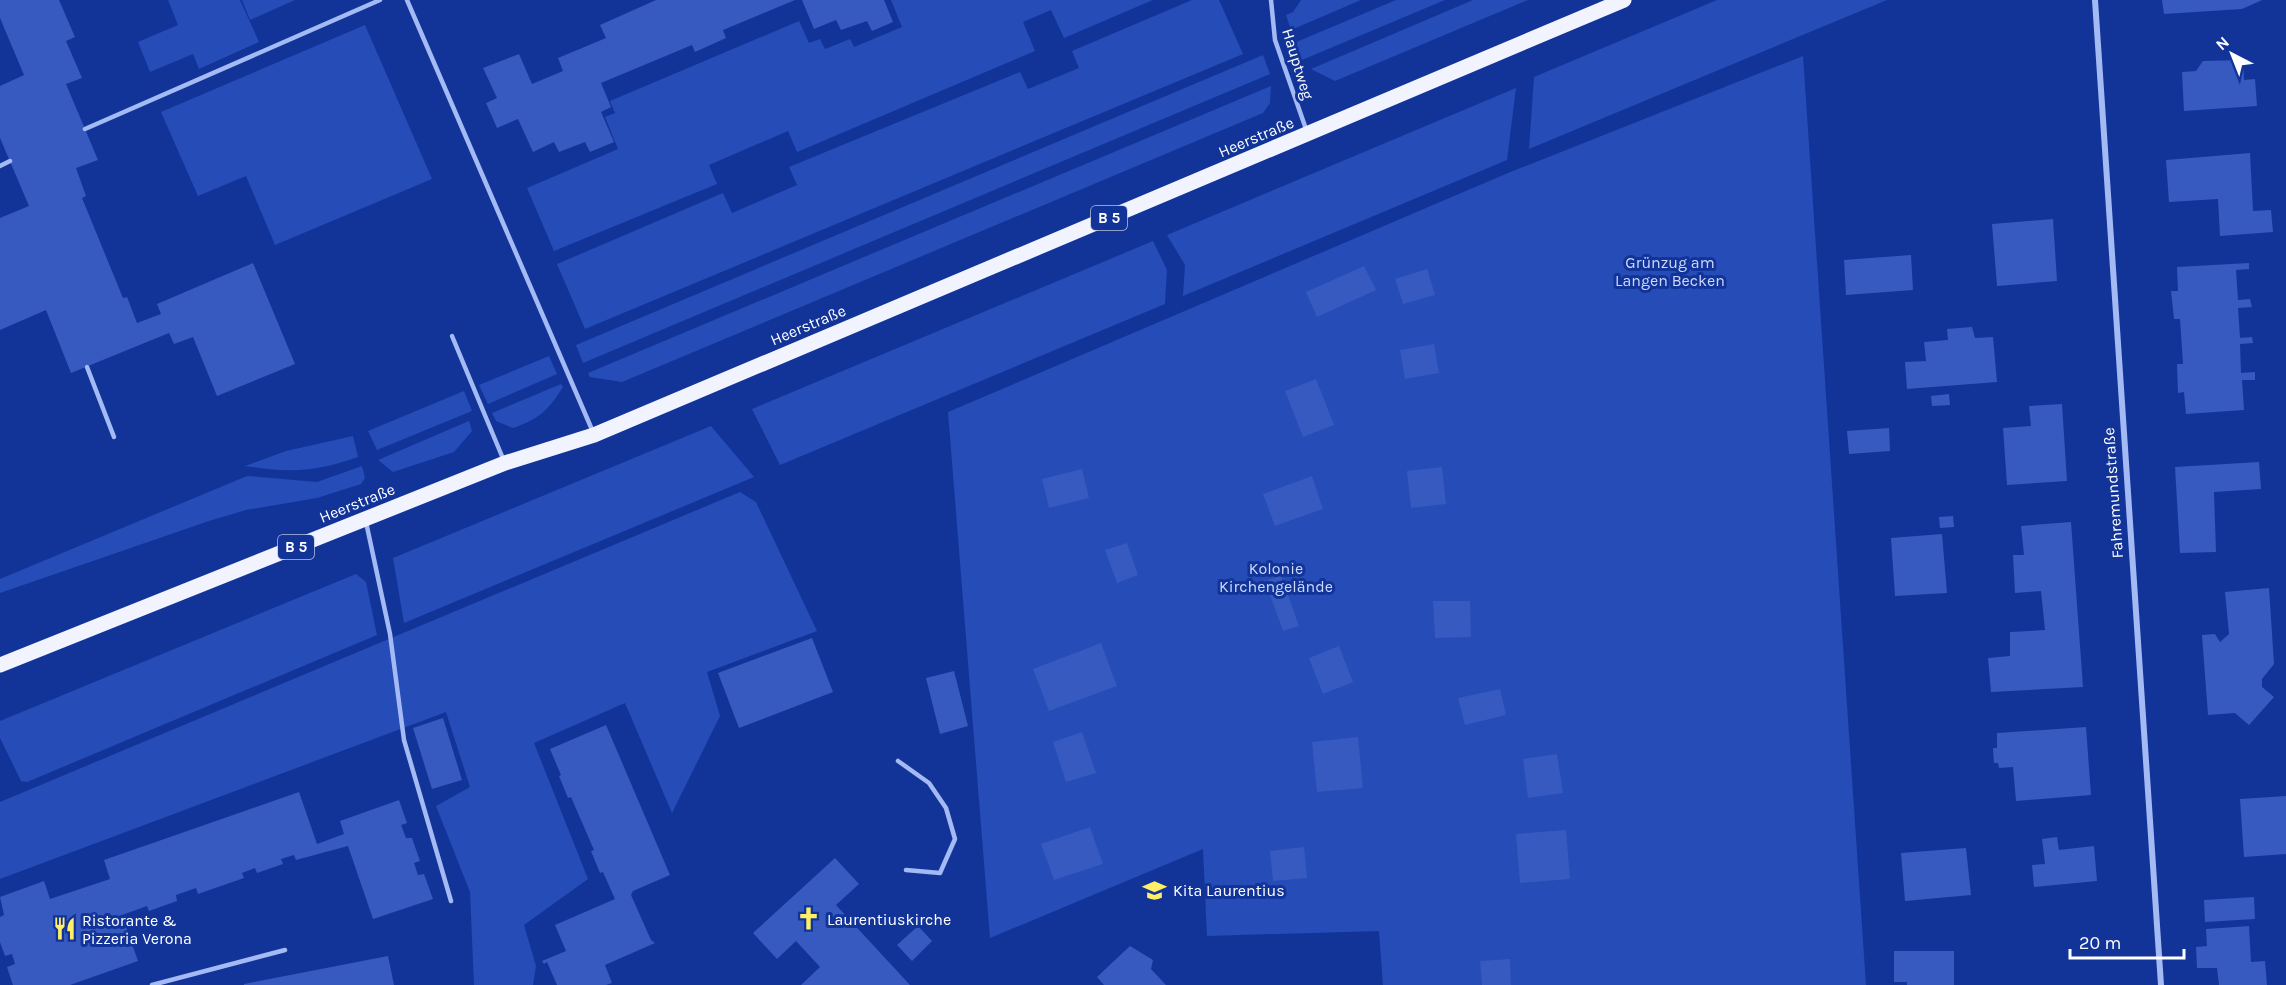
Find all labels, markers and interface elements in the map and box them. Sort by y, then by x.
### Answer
north arrow [2202,24,2262,84]
street label: Hauptweg [1278,26,1318,102]
text: N [2212,32,2233,54]
street label: Heerstraße [1215,113,1297,161]
road number: B 5 [1091,206,1127,230]
park label: Grünzug am Langen Becken [1615,253,1725,290]
street label: Heerstraße [767,301,849,349]
street label: Fahremundstraße [2099,427,2127,559]
street label: Heerstraße [316,479,398,527]
road number: B 5 [278,535,314,559]
park label: Kolonie Kirchengelände [1219,559,1333,596]
school or university icon: Kita Laurentius [1142,877,1168,903]
place label: Kita Laurentius [1173,881,1285,900]
church icon: Laurentiuskirche [796,906,822,932]
place label: Laurentiuskirche [827,910,951,929]
place label: Ristorante & Pizzeria Verona [82,911,192,948]
restaurant icon: Ristorante & Pizzeria Verona [51,916,77,942]
scale bar [2070,922,2184,960]
text: 20 m [2079,932,2121,954]

